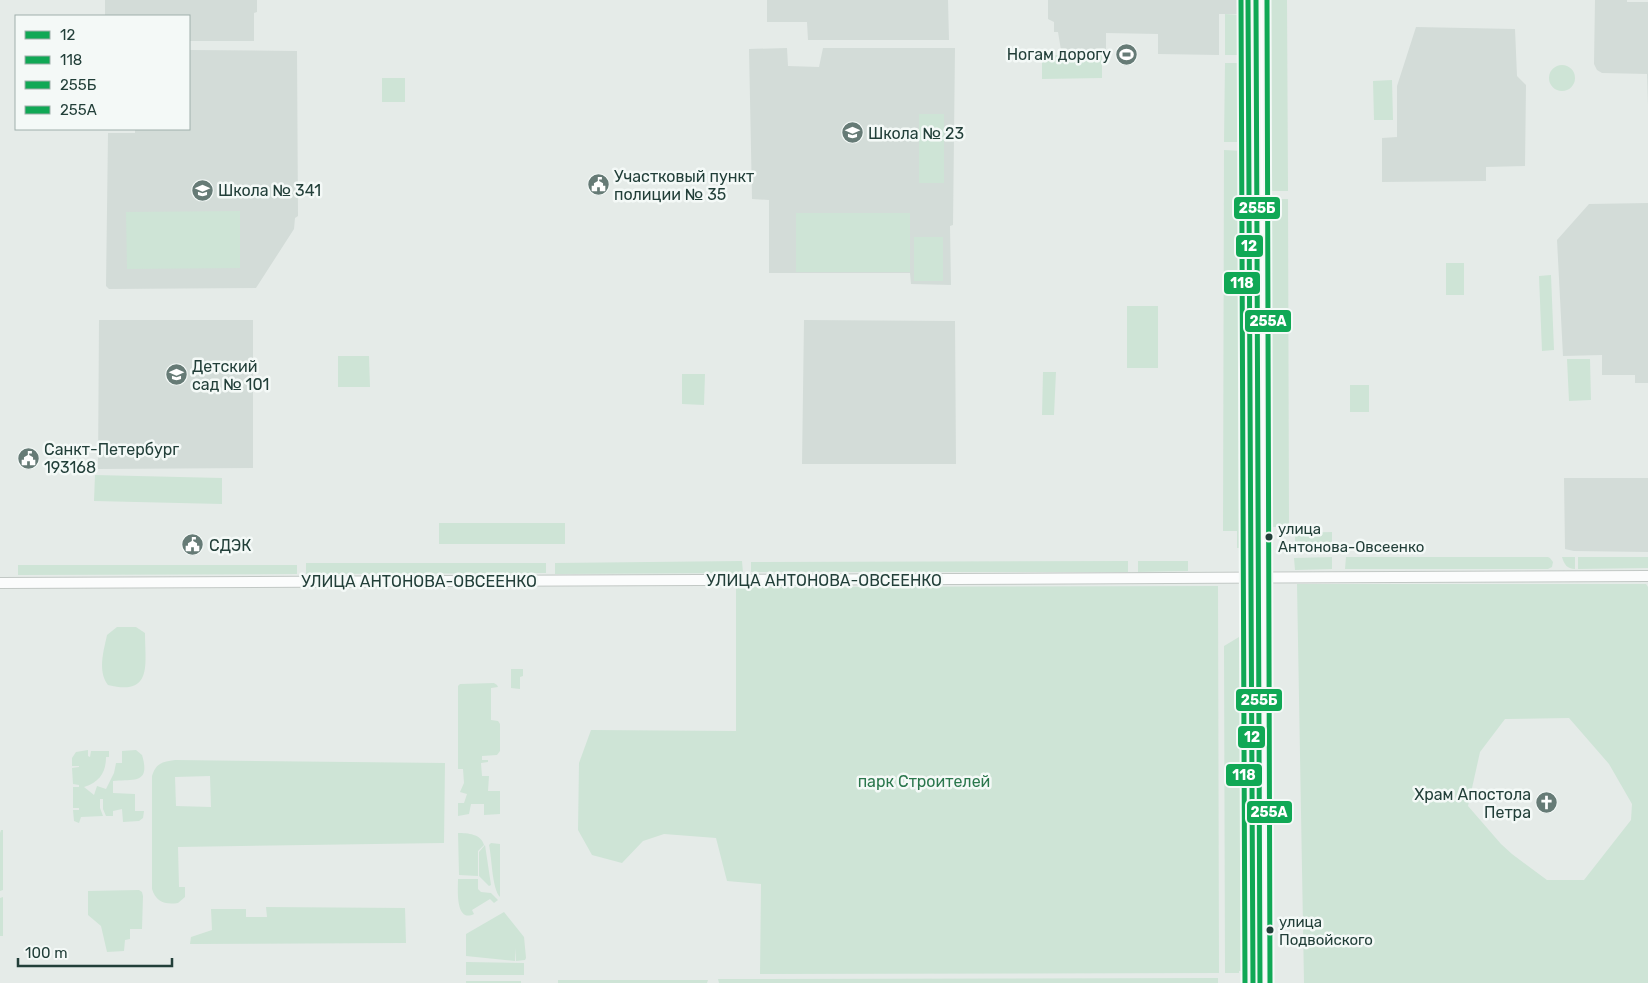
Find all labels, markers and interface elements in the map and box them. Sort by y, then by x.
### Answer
legend [15,15,190,130]
text: 12 [60,26,75,44]
sports icon: Ногам дорогу [1115,42,1139,66]
place label: Ногам дорогу [1007,45,1111,64]
text: 118 [60,51,82,69]
text: 255Б [60,76,97,94]
text: 255А [60,101,97,119]
school or university icon: Школа № 23 [840,121,864,145]
place label: Школа № 23 [868,124,964,143]
place label: Участковый пункт полиции № 35 [614,167,754,204]
public building icon: Участковый пункт полиции № 35 [586,173,610,197]
school or university icon: Школа № 341 [190,178,214,202]
place label: Школа № 341 [218,181,321,200]
line badge: 255Б [1233,196,1281,220]
text: 255Б [1239,200,1276,217]
line badge: 12 [1235,234,1264,258]
text: 12 [1241,238,1257,255]
line badge: 118 [1223,271,1261,295]
text: 118 [1230,275,1254,292]
line badge: 255А [1244,309,1292,333]
text: 255А [1249,313,1287,330]
place label: Детский сад № 101 [192,357,269,394]
school or university icon: Детский сад № 101 [164,363,188,387]
place label: Санкт-Петербург 193168 [44,440,179,477]
public building icon: Санкт-Петербург 193168 [16,446,40,470]
place label: улица Антонова-Овсеенко [1278,520,1424,556]
marker: улица Антонова-Овсеенко [1264,532,1274,542]
public building icon: СДЭК [181,533,205,557]
place label: СДЭК [209,536,251,555]
street label: УЛИЦА АНТОНОВА-ОВСЕЕНКО [706,571,942,590]
street label: УЛИЦА АНТОНОВА-ОВСЕЕНКО [301,572,537,591]
line badge: 255Б [1235,688,1283,712]
text: 255Б [1241,692,1278,709]
line badge: 12 [1237,725,1266,749]
text: 12 [1244,729,1260,746]
line badge: 118 [1225,763,1263,787]
text: 118 [1232,767,1256,784]
park label: парк Строителей [858,772,990,791]
place label: Храм Апостола Петра [1414,785,1531,822]
church icon: Храм Апостола Петра [1535,791,1559,815]
line badge: 255А [1246,800,1293,824]
text: 255А [1250,804,1288,821]
place label: улица Подвойского [1279,913,1373,949]
marker: улица Подвойского [1265,925,1275,935]
scale bar [18,936,171,968]
text: 100 m [25,944,67,962]

